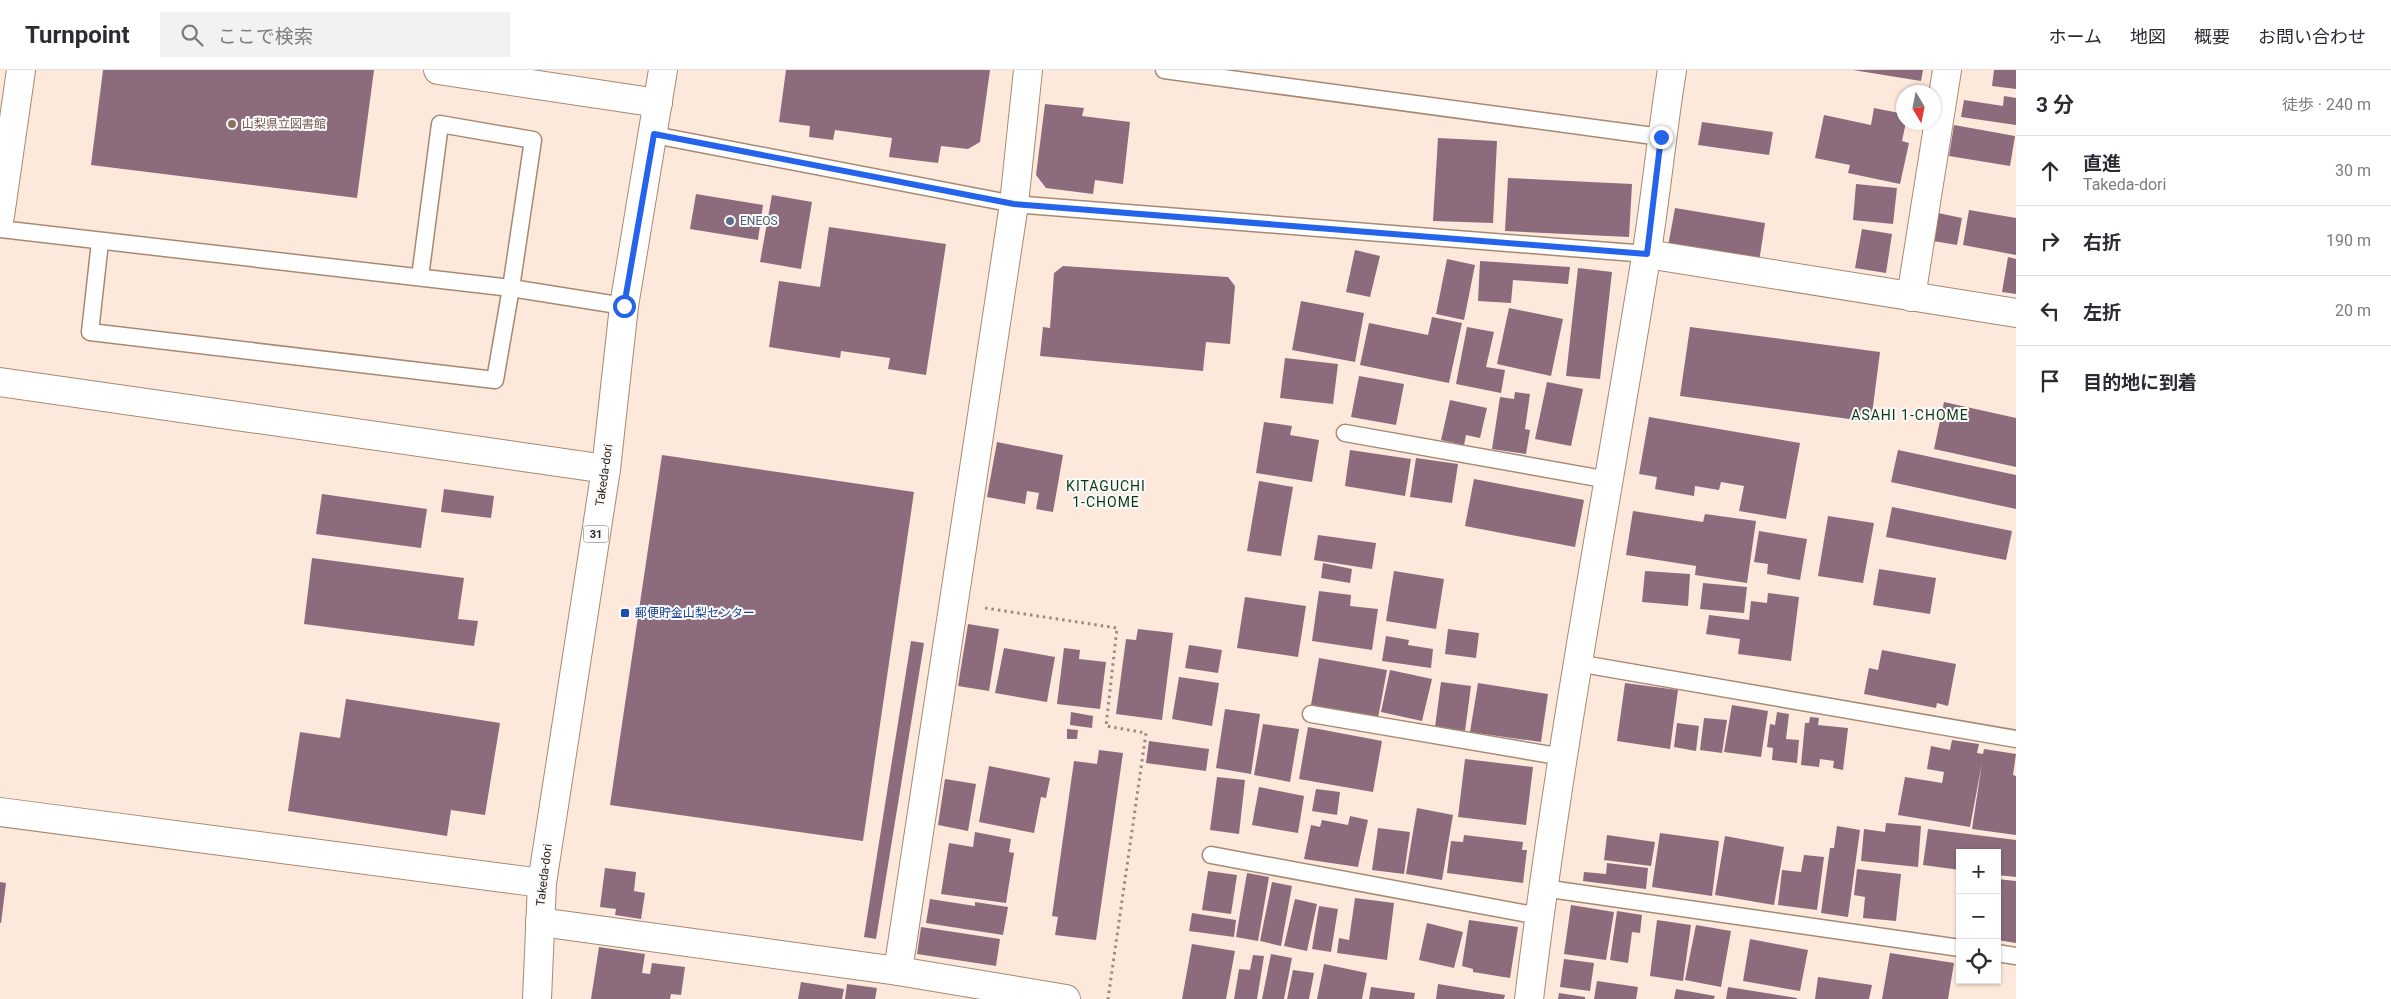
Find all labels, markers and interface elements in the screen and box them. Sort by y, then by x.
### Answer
search box [160,12,510,57]
text: Turnpoint [25,21,130,49]
icon: search [178,21,206,49]
text: ここで検索 [218,25,313,48]
text: ホーム [2049,26,2102,47]
text: 地図 [2130,26,2166,47]
text: 概要 [2194,26,2230,47]
text: お問い合わせ [2258,26,2366,47]
north arrow [1896,85,1941,130]
text: 3 分 [2036,93,2074,117]
text: 徒歩 · 240 m [2282,95,2371,114]
place label: 山梨県立図書館 [242,117,326,131]
marker: 山梨県立図書館 [226,118,238,130]
route end [1650,126,1673,149]
text: 直進 [2083,152,2121,175]
icon: ahead [2036,157,2064,185]
text: 30 m [2335,161,2371,180]
text: Takeda-dori [2083,175,2166,194]
place label: ENEOS [740,214,778,228]
marker: ENEOS [724,215,736,227]
icon: right [2036,227,2064,255]
text: 右折 [2083,231,2121,254]
text: 190 m [2326,231,2371,250]
route start [613,295,636,318]
icon: left [2036,297,2064,325]
text: 左折 [2083,301,2121,324]
text: 20 m [2335,301,2371,320]
icon: arrive [2036,367,2064,395]
text: 目的地に到着 [2083,371,2197,394]
district label: ASAHI 1-CHOME [1851,407,1969,423]
street label: Takeda-dori [593,443,615,507]
district label: KITAGUCHI 1-CHOME [1066,478,1146,510]
road number: 31 [584,526,608,542]
place label: 郵便貯金山梨センター [635,606,755,620]
marker: 郵便貯金山梨センター [619,607,631,619]
street label: Takeda-dori [533,843,555,907]
map controls [1956,849,2001,984]
button: + [1956,849,2001,894]
button: − [1956,894,2001,939]
button: locate [1956,939,2001,984]

